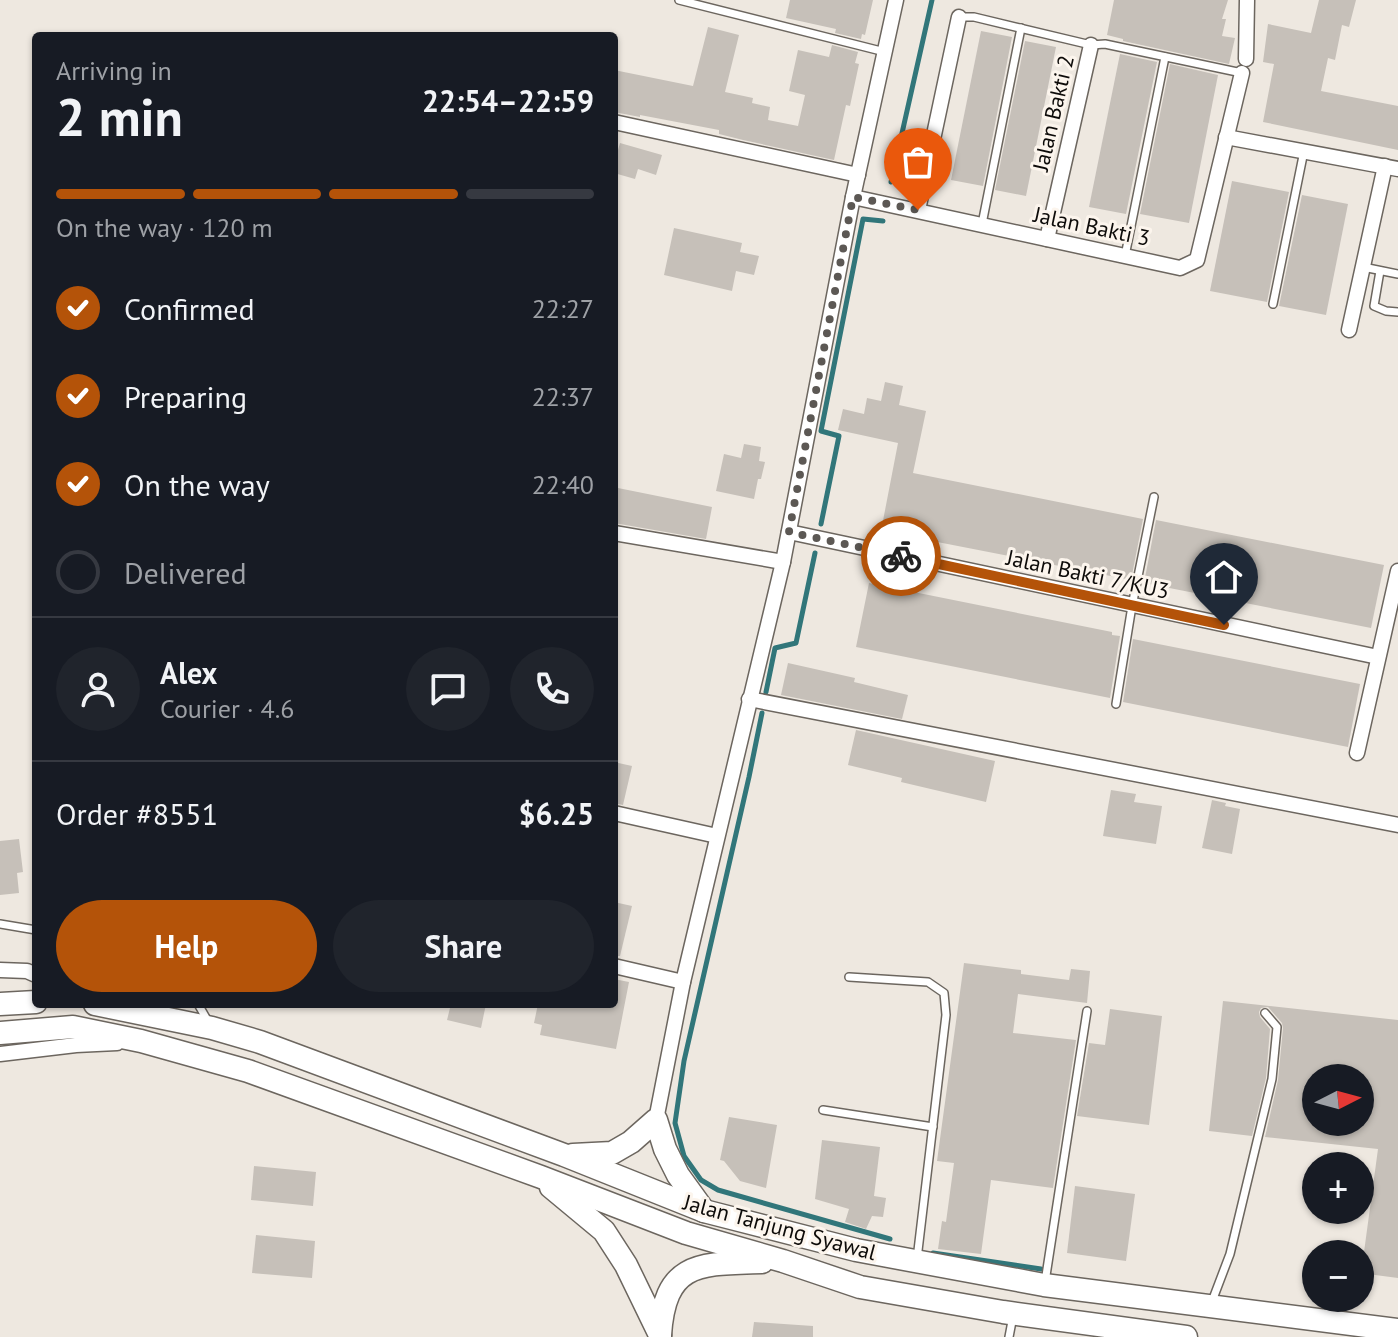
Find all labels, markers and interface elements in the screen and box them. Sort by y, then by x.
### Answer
street label: Jalan Bakti 2 [1026,52,1080,175]
text: Arriving in [56,54,172,87]
text: 22:54–22:59 [422,81,594,120]
text: 2 min [56,83,183,150]
pin [884,128,952,210]
icon: bag [896,140,940,184]
street label: Jalan Bakti 3 [1030,200,1153,252]
text: On the way · 120 m [56,211,273,244]
icon: check [56,286,100,330]
text: Confirmed [124,289,255,328]
text: 22:27 [532,292,594,325]
icon: check [56,374,100,418]
text: Preparing [124,377,247,416]
text: 22:37 [532,380,594,413]
icon: check [56,462,100,506]
text: On the way [124,465,270,504]
text: 22:40 [532,468,594,501]
courier [861,516,941,596]
icon: bike [879,534,923,578]
street label: Jalan Bakti 7/KU3 [1003,543,1172,605]
pin [1190,543,1258,625]
text: Delivered [124,553,247,592]
icon: home [1202,555,1246,599]
button: person [56,647,140,731]
button: chat [406,647,490,731]
button: phone [510,647,594,731]
text: Alex [160,653,217,692]
text: Courier · 4.6 [160,692,294,725]
text: Order #8551 [56,794,218,833]
text: $6.25 [519,794,594,833]
button: Help [56,900,317,992]
button: Share [333,900,594,992]
north arrow [1302,1064,1374,1136]
map controls [1302,1064,1374,1312]
button: + [1302,1152,1374,1224]
street label: Jalan Tanjung Syawal [680,1188,880,1266]
button: − [1302,1240,1374,1312]

